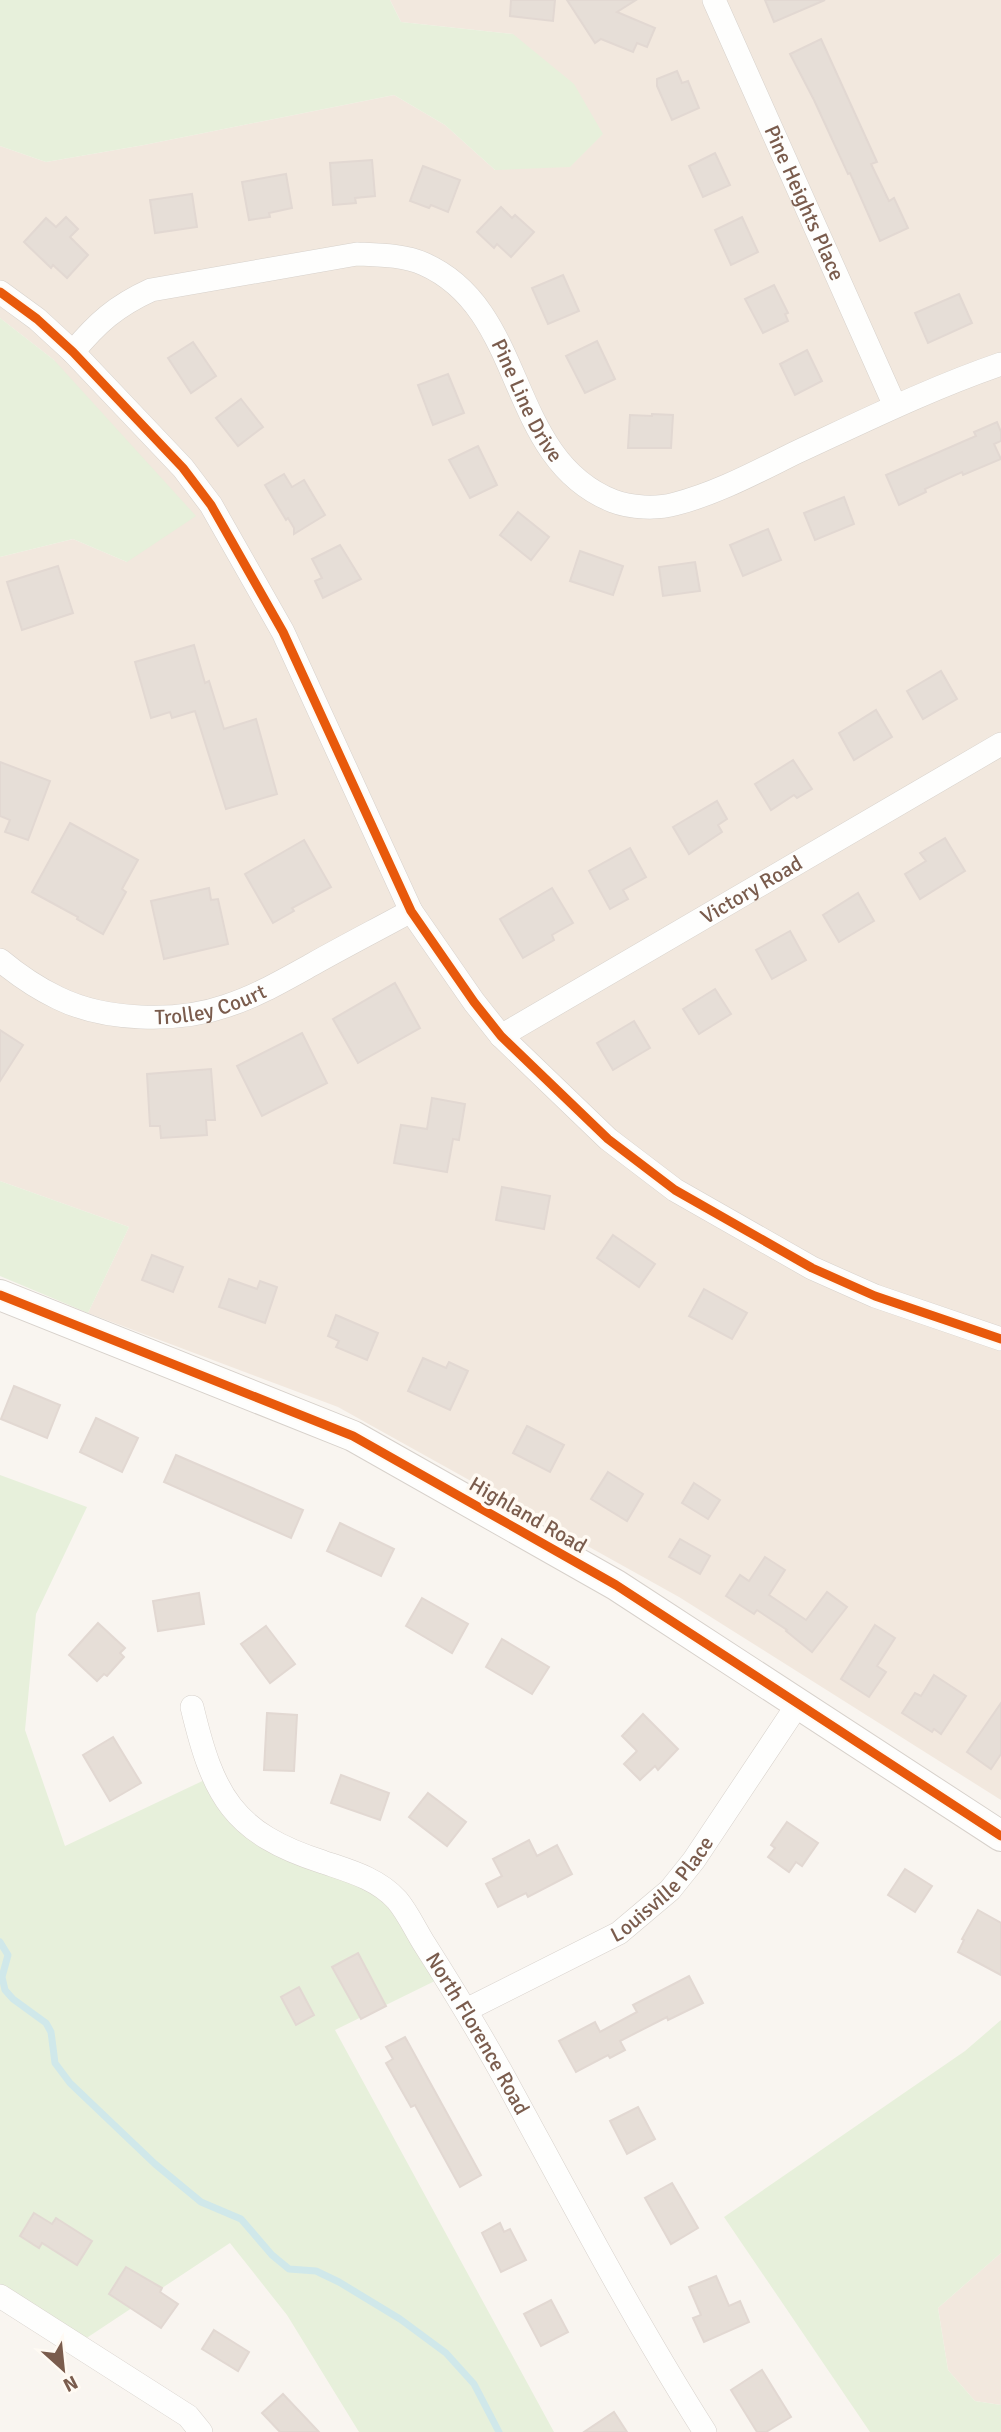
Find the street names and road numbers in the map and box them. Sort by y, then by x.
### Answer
street label: Pine Heights Place [758,121,850,284]
street label: Pine Line Drive [486,335,568,467]
street label: Victory Road [696,850,807,930]
street label: Trolley Court [154,978,270,1030]
street label: Highland Road [465,1471,591,1559]
street label: Louisville Place [606,1831,719,1948]
street label: North Florence Road [420,1948,535,2119]

